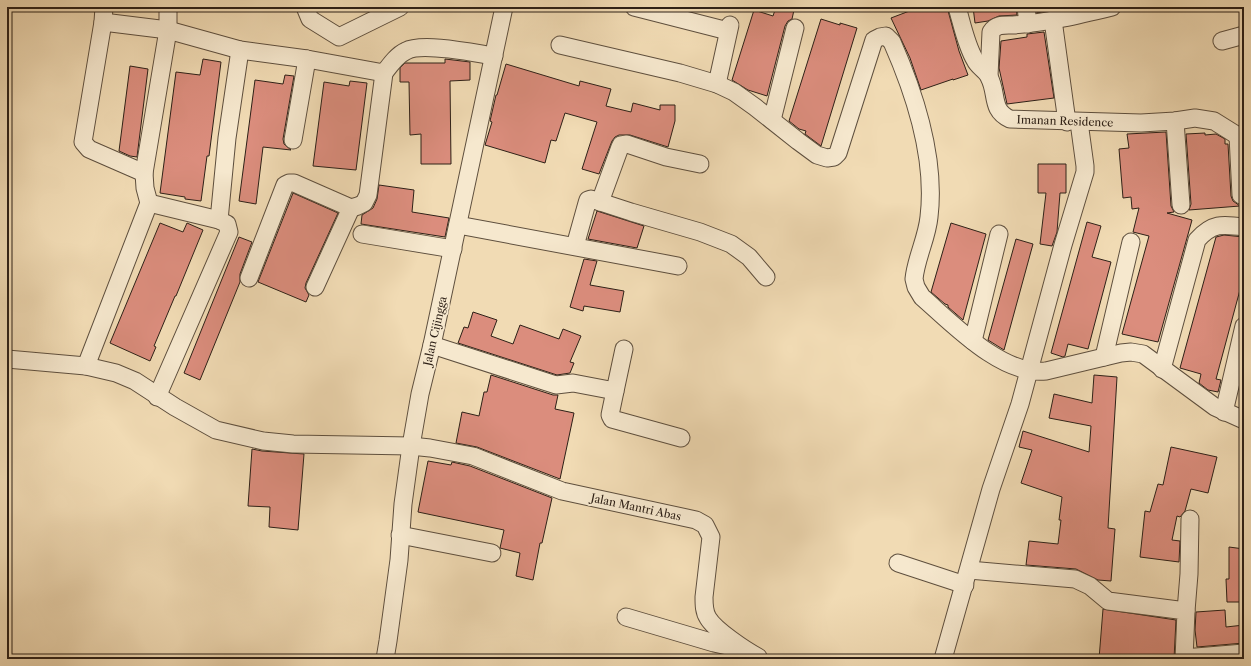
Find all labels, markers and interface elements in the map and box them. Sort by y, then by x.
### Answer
street label: Imanan Residence [1016,112,1114,130]
street label: Jalan Cijingga [420,295,450,369]
street label: Jalan Mantri Abas [588,490,683,523]

